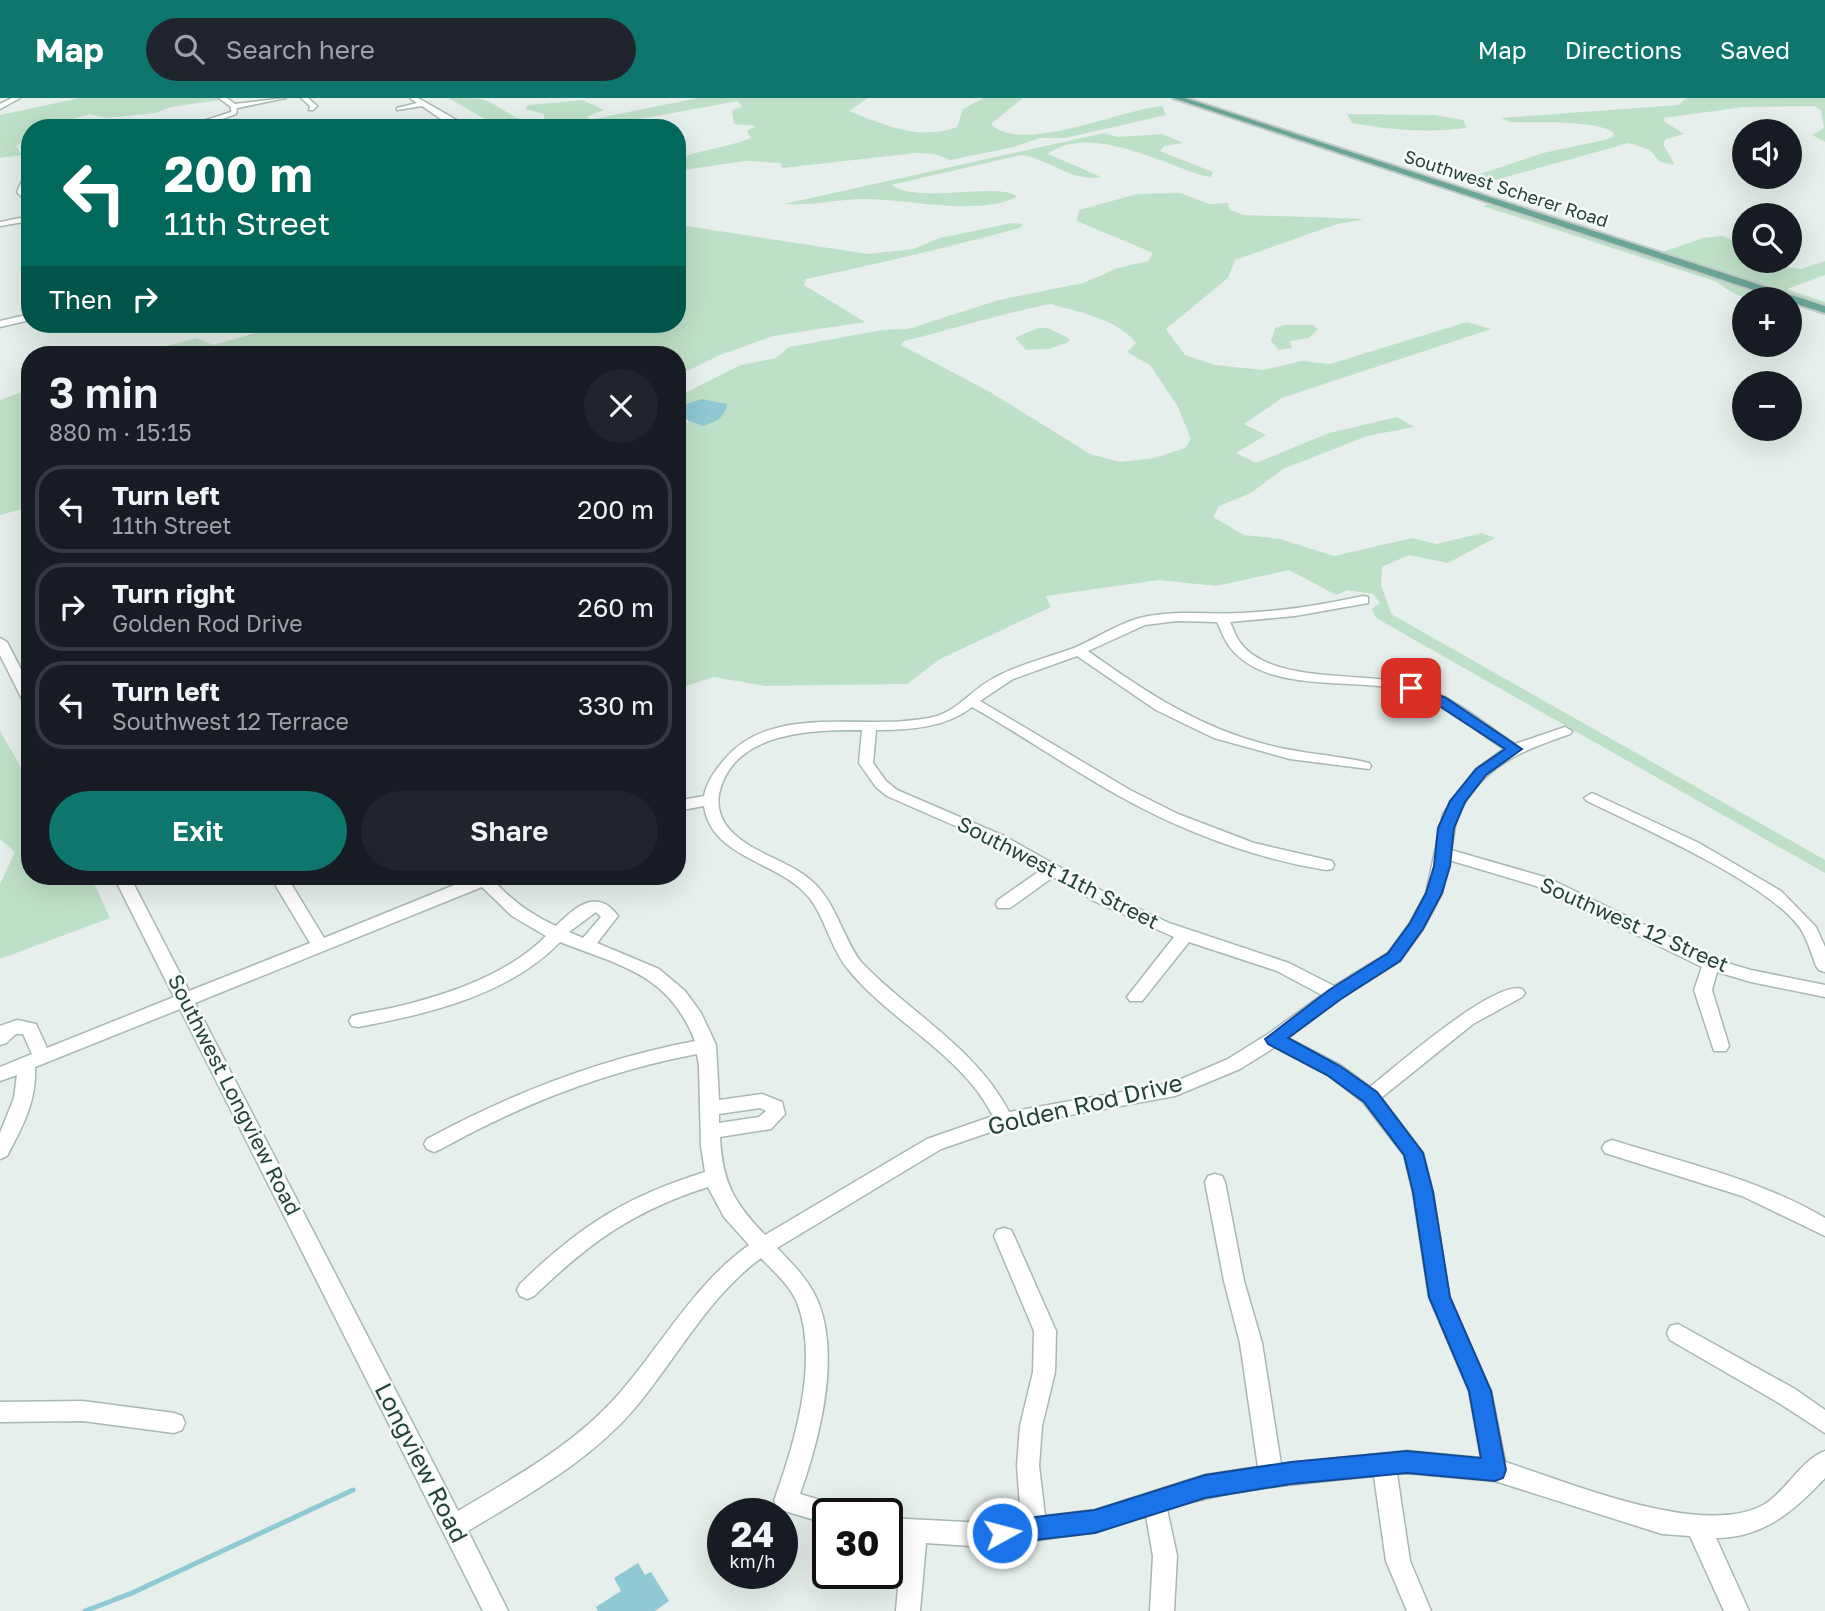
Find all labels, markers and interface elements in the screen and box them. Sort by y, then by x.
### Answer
search box [146,18,636,81]
text: Map [35,30,104,69]
icon: search [170,30,208,68]
text: Search here [226,34,375,65]
text: Map [1478,35,1527,64]
text: Directions [1565,35,1682,64]
text: Saved [1720,35,1790,64]
map controls [1732,119,1802,441]
button: sound [1732,119,1802,189]
text: 200 m [164,144,313,203]
street label: Southwest Scherer Road [1402,145,1611,231]
icon: left [49,147,140,238]
button: search [1732,203,1802,273]
text: 11th Street [164,204,330,242]
icon: right [126,280,164,318]
text: Then [49,284,112,315]
button: + [1732,287,1802,357]
text: 3 min [49,367,158,417]
button: close [584,369,658,443]
button: − [1732,371,1802,441]
text: 880 m · 15:15 [49,418,192,446]
text: Turn left [112,480,220,511]
icon: left [53,490,91,528]
text: 200 m [577,494,654,525]
text: 11th Street [112,511,232,539]
text: Turn right [112,578,235,609]
icon: right [53,588,91,626]
text: 260 m [578,592,654,623]
text: Golden Rod Drive [112,609,303,637]
pin [1381,658,1441,718]
icon: arrive [1392,669,1430,707]
text: Turn left [112,676,220,707]
icon: left [53,686,91,724]
text: 330 m [578,690,654,721]
text: Southwest 12 Terrace [112,707,349,735]
button: Exit [49,791,347,871]
button: Share [361,791,658,871]
street label: Southwest 11th Street [953,810,1164,934]
street label: Southwest 12 Street [1536,871,1733,977]
street label: Southwest Longview Road [163,970,307,1219]
street label: Golden Rod Drive [984,1067,1185,1140]
street label: Longview Road [370,1378,475,1547]
position arrow [965,1496,1039,1570]
speed limit sign: 30 [812,1498,903,1589]
text: 24 [731,1513,774,1555]
text: km/h [730,1550,775,1572]

